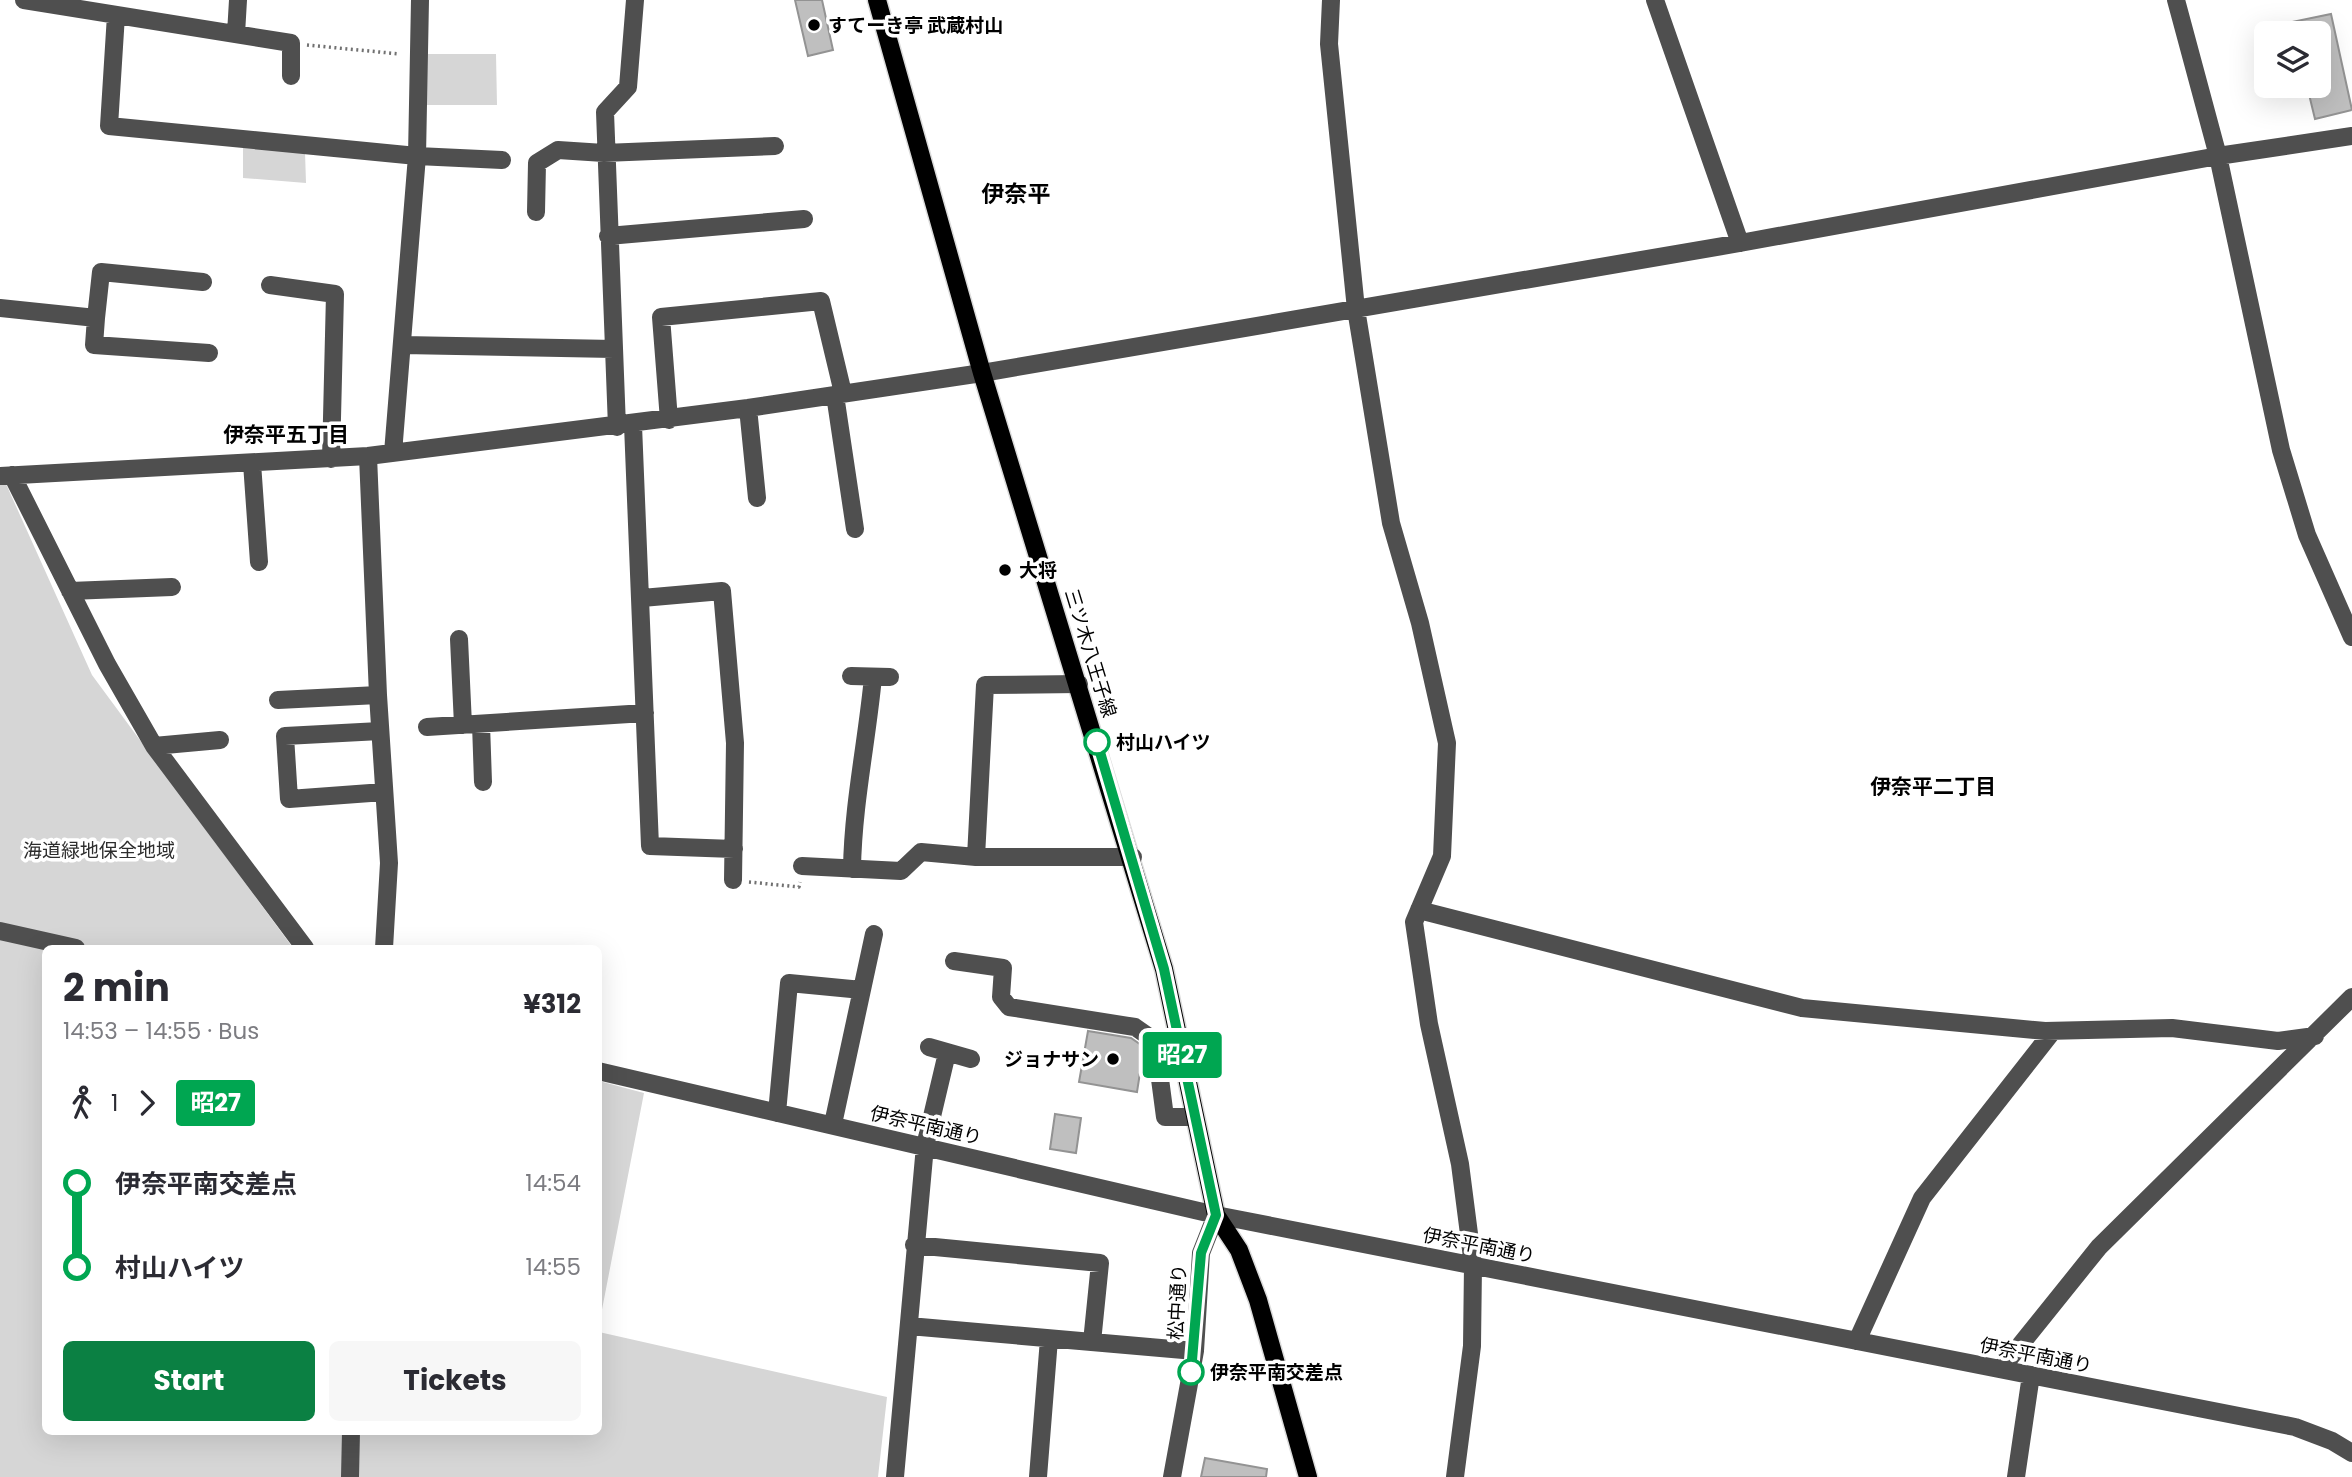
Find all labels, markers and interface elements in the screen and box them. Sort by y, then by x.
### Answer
place label: すてーき亭 武蔵村山 [828,12,1003,39]
marker: すてーき亭 武蔵村山 [806,17,822,33]
map controls [2254,21,2331,98]
button: layers [2254,21,2331,98]
district label: 伊奈平 [982,178,1051,210]
district label: 伊奈平五丁目 [223,420,349,449]
place label: 大将 [1019,557,1057,584]
marker: 大将 [997,562,1013,578]
street label: 三ツ木八王子線 [1058,586,1123,721]
marker: 村山ハイツ [1084,729,1110,755]
place label: 村山ハイツ [1116,729,1211,756]
district label: 伊奈平二丁目 [1870,772,1996,801]
park label: 海道緑地保全地域 [23,837,175,864]
text: 2 min [63,961,170,1014]
text: ¥312 [523,986,581,1022]
text: 14:53 – 14:55 · Bus [63,1015,259,1047]
line badge: 昭27 [1142,1032,1222,1078]
text: 昭27 [1157,1038,1207,1071]
place label: ジョナサン [1004,1046,1099,1073]
marker: ジョナサン [1105,1051,1121,1067]
icon: walk [63,1084,101,1122]
icon: forward [128,1084,166,1122]
text: 昭27 [190,1086,241,1119]
text: 1 [111,1087,118,1119]
street label: 伊奈平南通り [867,1100,984,1151]
text: 伊奈平南交差点 [115,1166,297,1202]
text: 14:54 [525,1167,581,1199]
street label: 伊奈平南通り [1420,1221,1537,1270]
text: 村山ハイツ [115,1250,244,1286]
text: 14:55 [525,1251,581,1283]
street label: 松中通り [1162,1263,1193,1341]
street label: 伊奈平南通り [1977,1331,2094,1380]
button: Start [63,1341,315,1421]
button: Tickets [329,1341,581,1421]
marker: 伊奈平南交差点 [1178,1359,1204,1385]
place label: 伊奈平南交差点 [1210,1359,1343,1386]

